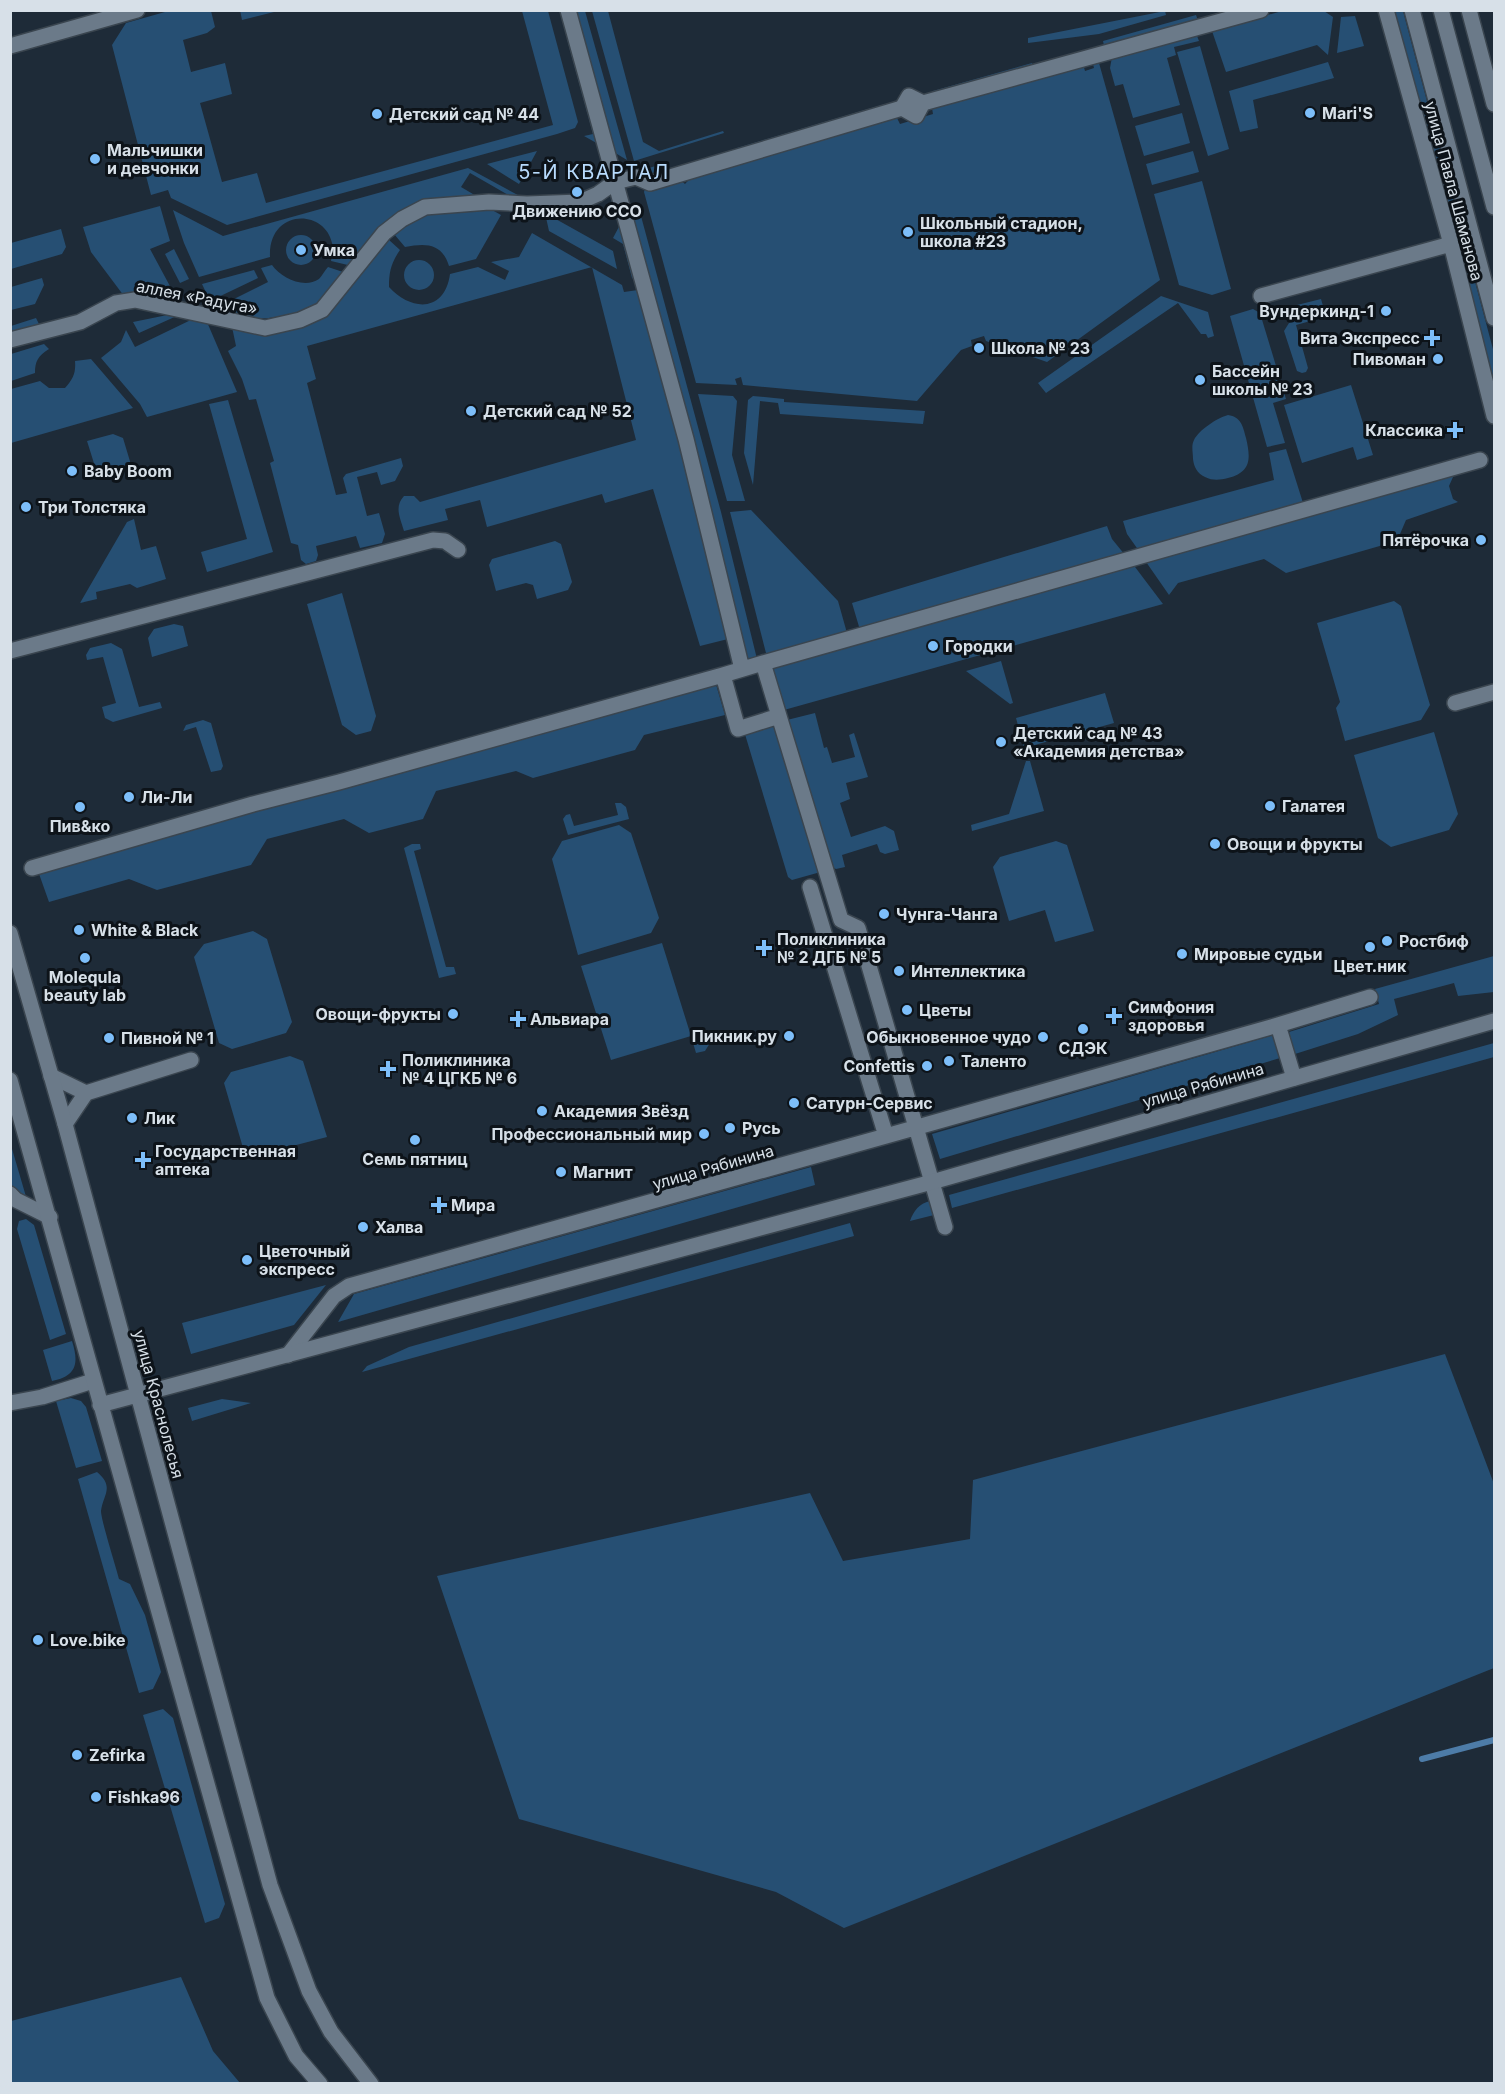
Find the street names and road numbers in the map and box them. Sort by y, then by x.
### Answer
street label: улица Павла Шаманова [1420,99,1488,283]
street label: аллея «Радуга» [135,275,259,319]
street label: улица Рябинина [1140,1058,1266,1112]
street label: улица Рябинина [650,1140,776,1194]
street label: улица Краснолесья [129,1327,189,1481]

